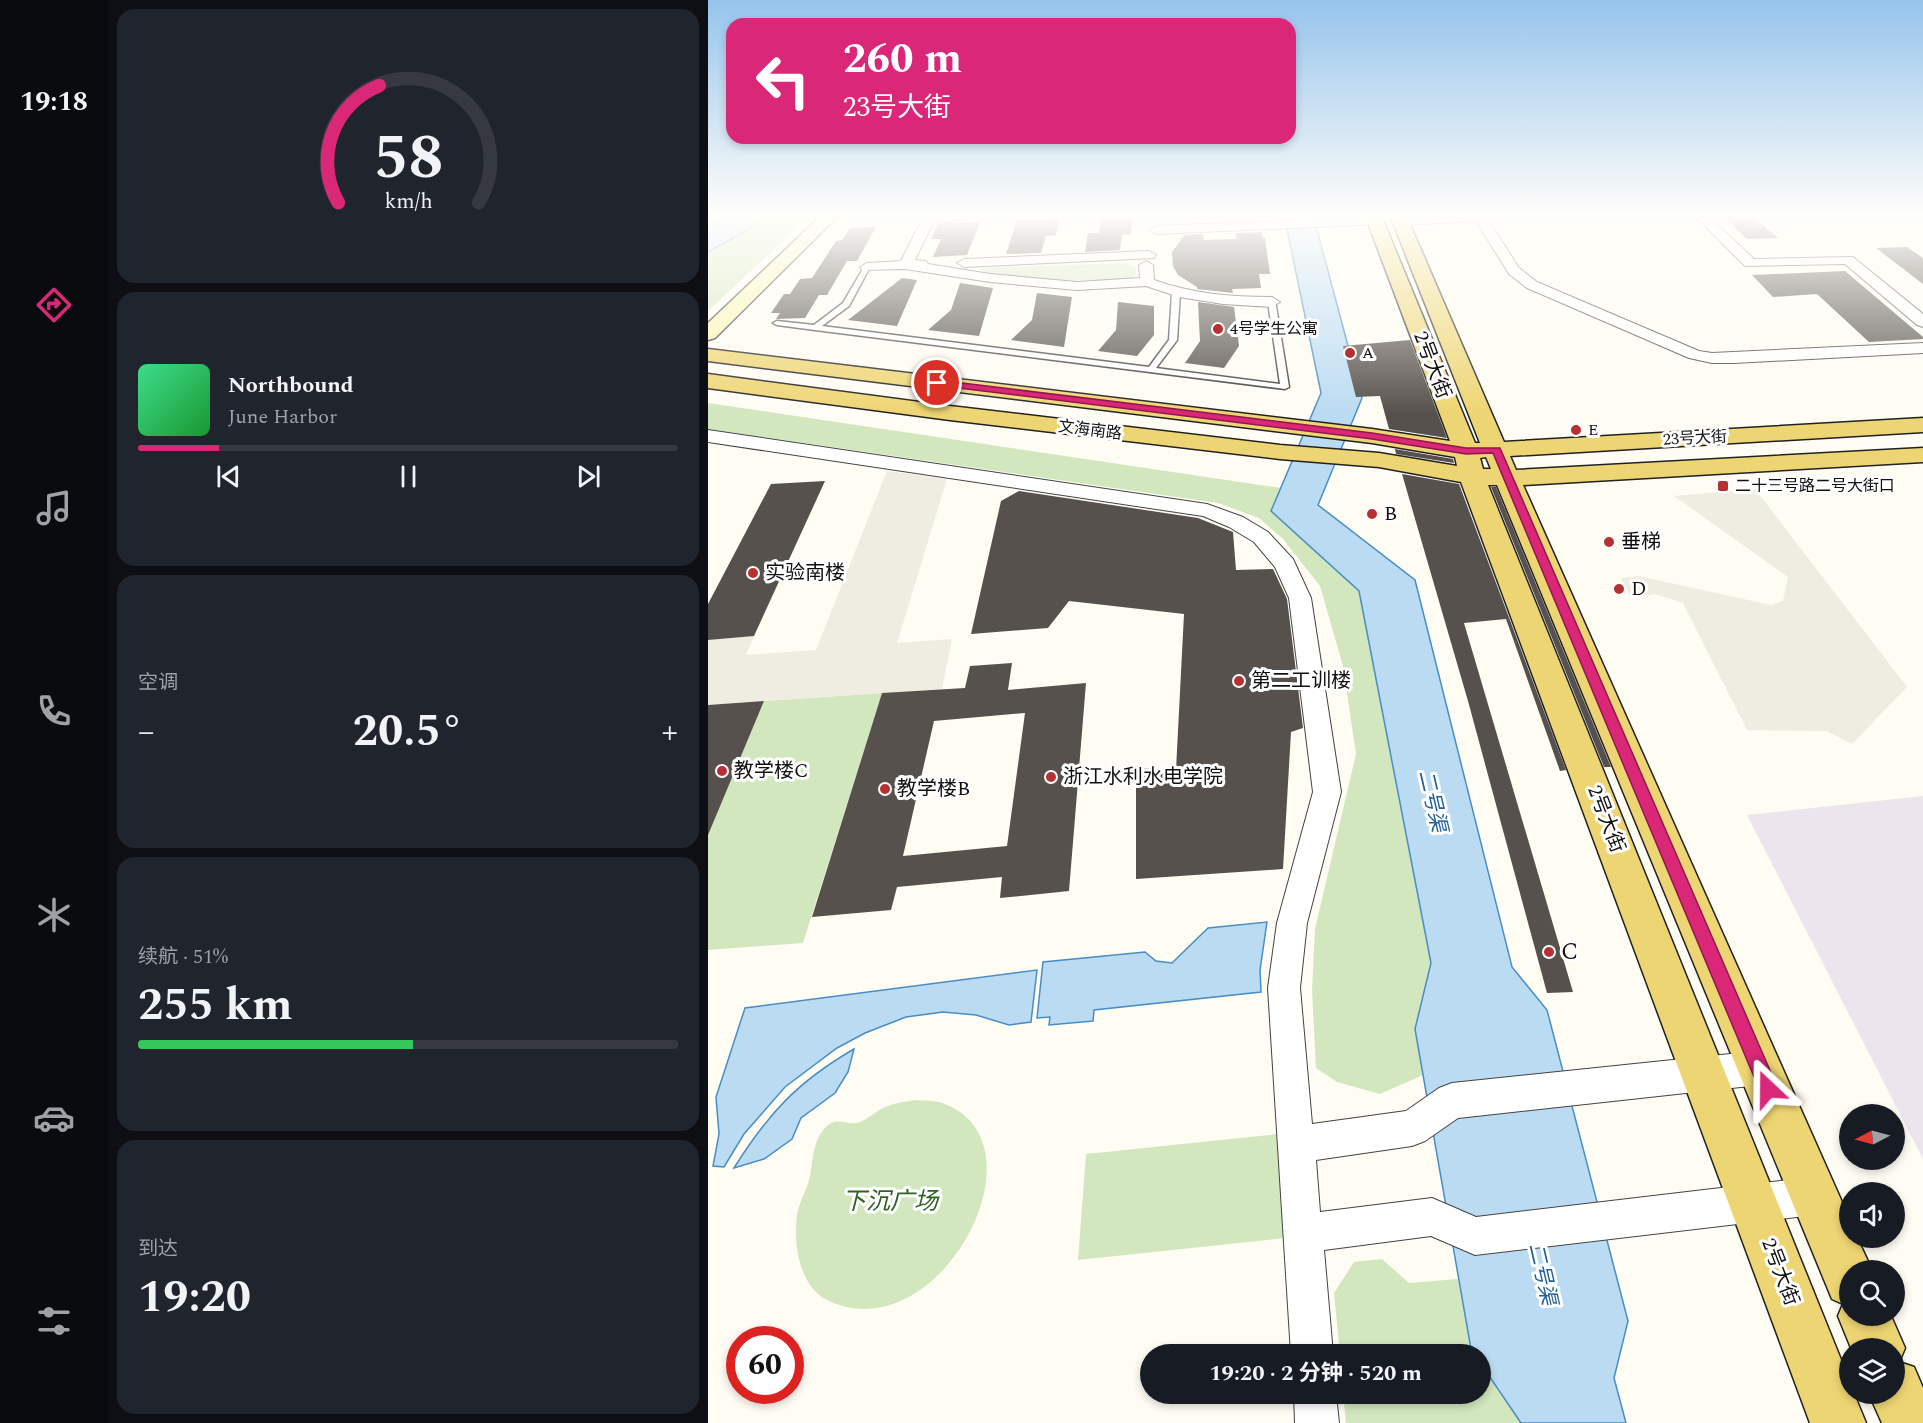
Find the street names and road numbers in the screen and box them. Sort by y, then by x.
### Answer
street label: 2号大街 [1405,327,1459,403]
street label: 文海南路 [1057,414,1123,446]
street label: 23号大街 [1662,424,1728,452]
street label: 2号大街 [1579,781,1633,857]
street label: 2号大街 [1753,1234,1807,1310]

